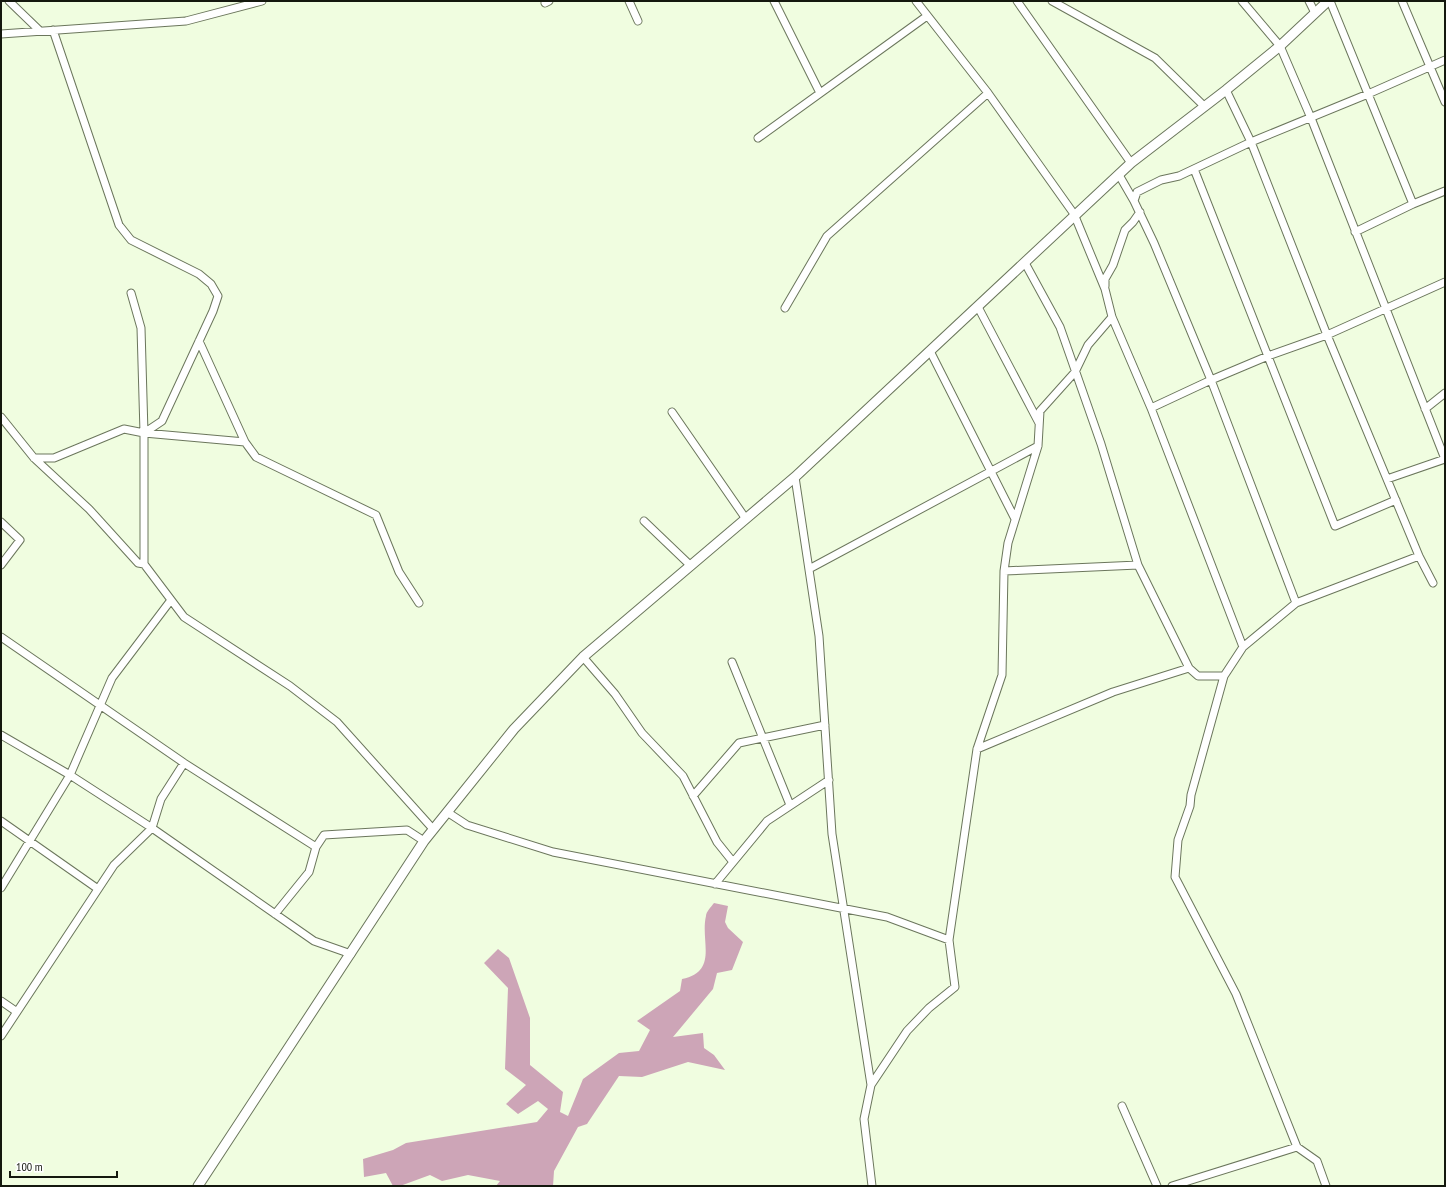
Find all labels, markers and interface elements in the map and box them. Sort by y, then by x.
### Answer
scale bar [10,1153,117,1179]
text: 100 m [16,1159,43,1174]

